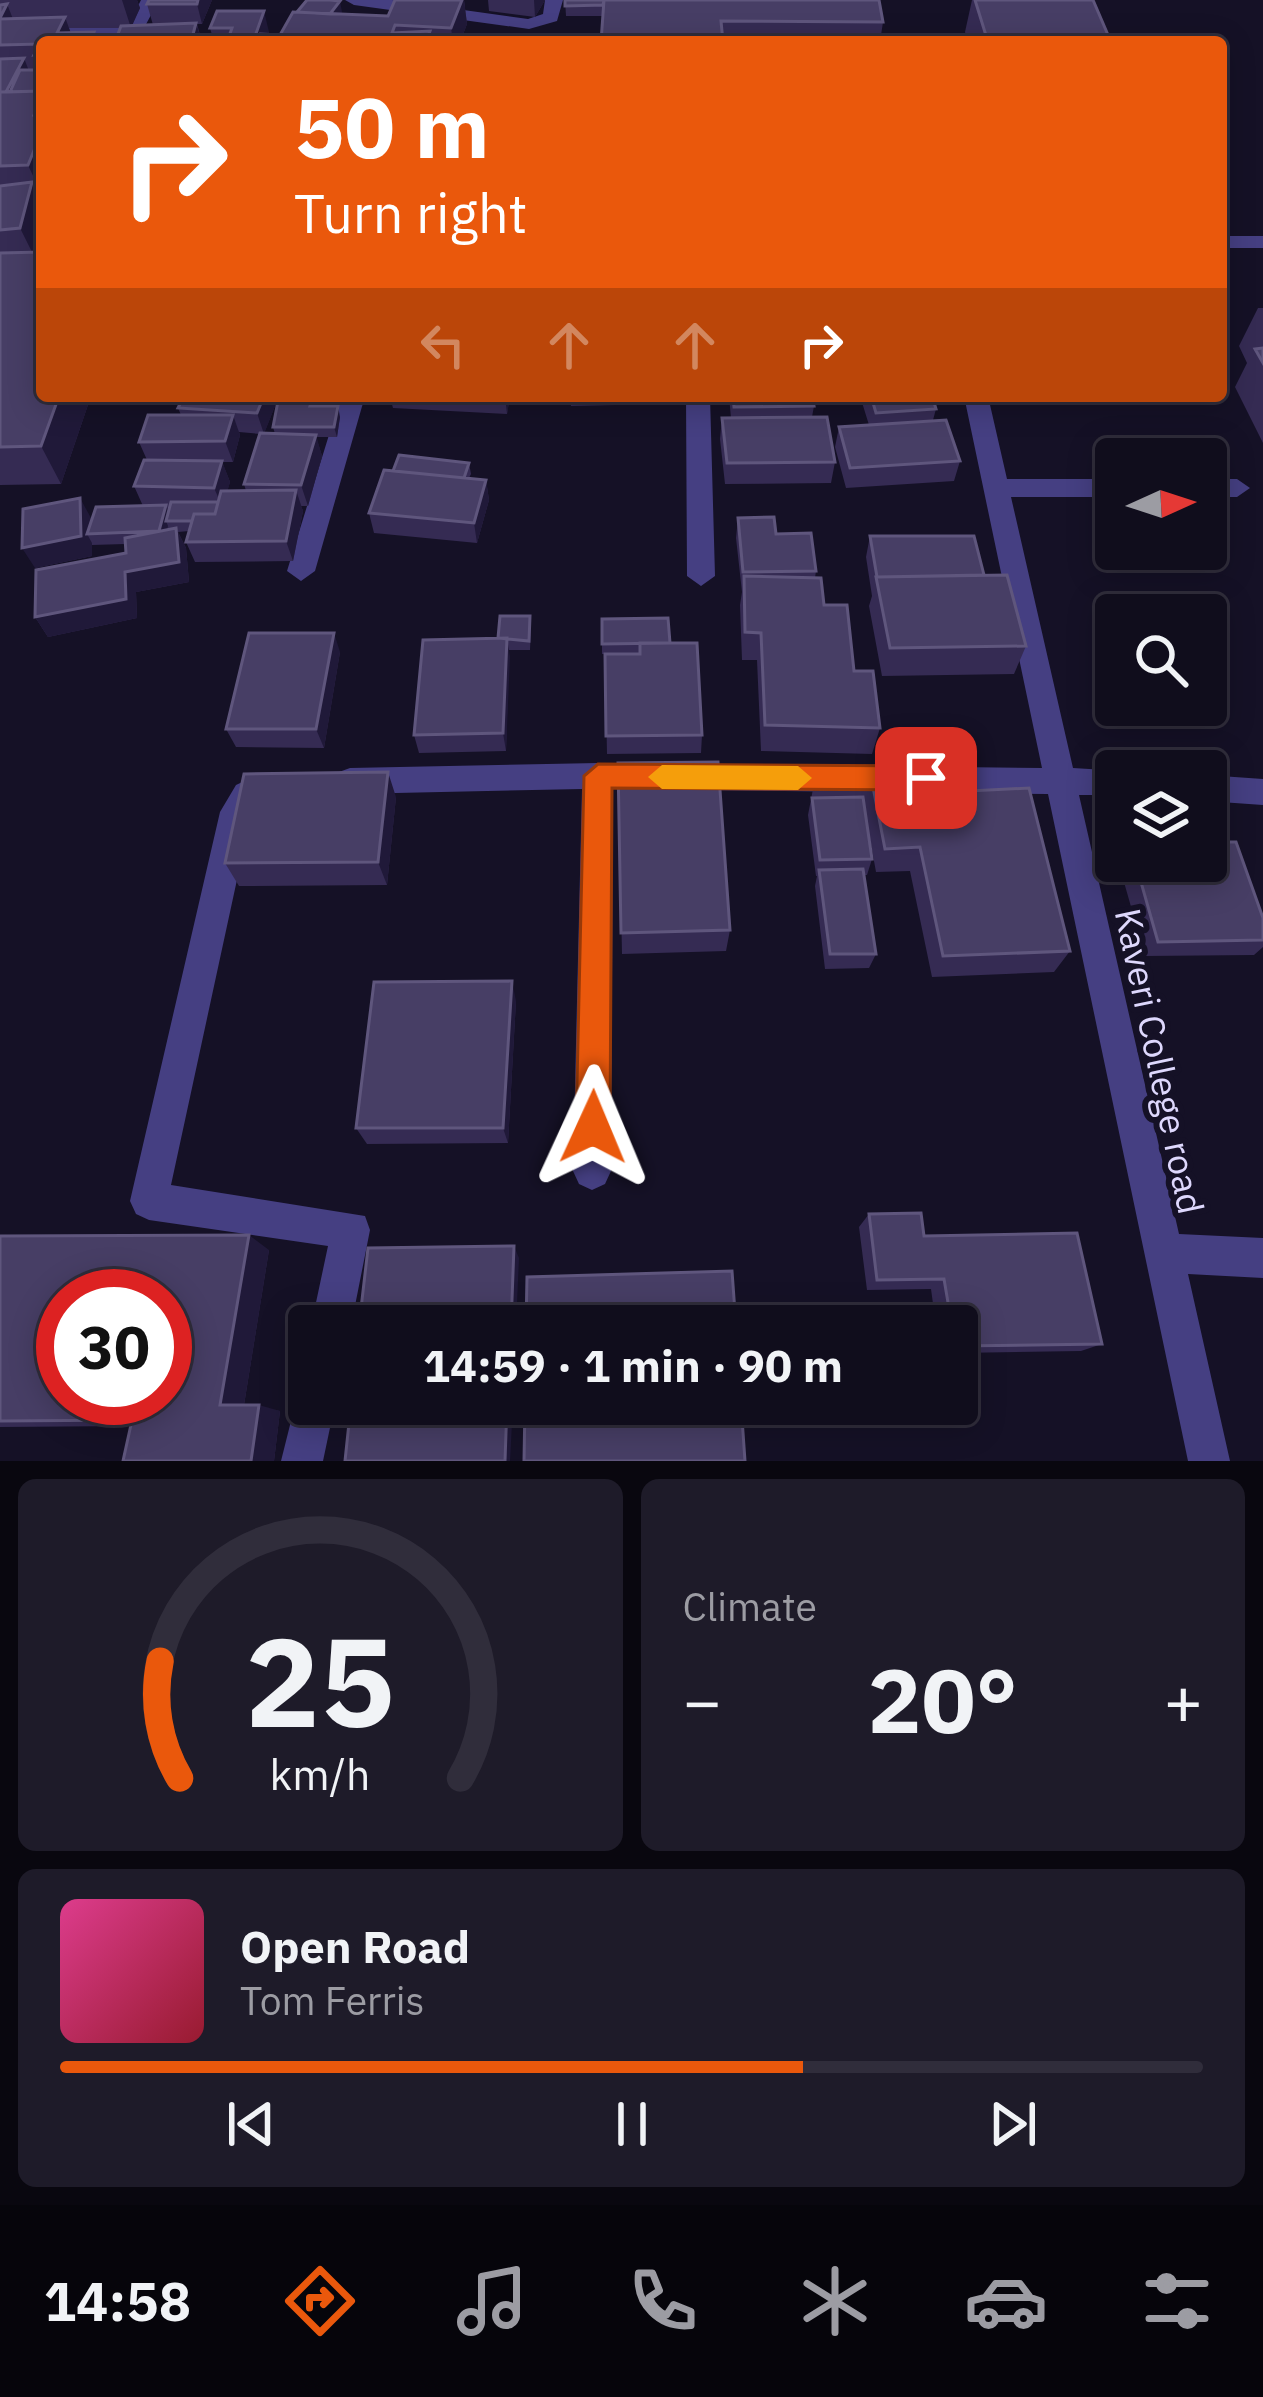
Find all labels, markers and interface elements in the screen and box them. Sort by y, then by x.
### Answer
text: 50 m [294,72,490,181]
icon: right [96,84,252,240]
text: Turn right [294,178,528,248]
icon: left [410,312,476,378]
icon: ahead [536,312,602,378]
icon: ahead [662,312,728,378]
icon: right [788,312,854,378]
north arrow [1095,438,1227,570]
map controls [1095,438,1227,882]
button: search [1095,594,1227,726]
pin [875,727,977,829]
icon: arrive [893,745,959,811]
button: layers [1095,750,1227,882]
street label: Kaveri College road [1105,904,1215,1218]
position arrow [530,1064,656,1190]
speed limit sign: 30 [36,1269,192,1425]
text: 14:59 · 1 min · 90 m [423,1336,843,1394]
text: Climate [683,1581,817,1632]
text: 25 [245,1599,395,1761]
text: 20° [868,1641,1018,1758]
text: − [683,1657,722,1743]
text: + [1163,1657,1203,1743]
text: km/h [270,1746,371,1802]
text: Open Road [240,1917,470,1975]
text: Tom Ferris [240,1975,424,2026]
icon: previous [218,2091,284,2157]
icon: pause [599,2091,665,2157]
icon: next [980,2091,1046,2157]
icon: directions [278,2259,362,2343]
icon: music [450,2259,534,2343]
icon: phone [621,2259,705,2343]
icon: climate [793,2259,877,2343]
icon: car [964,2259,1048,2343]
icon: filters [1135,2259,1219,2343]
text: 14:58 [44,2266,191,2336]

